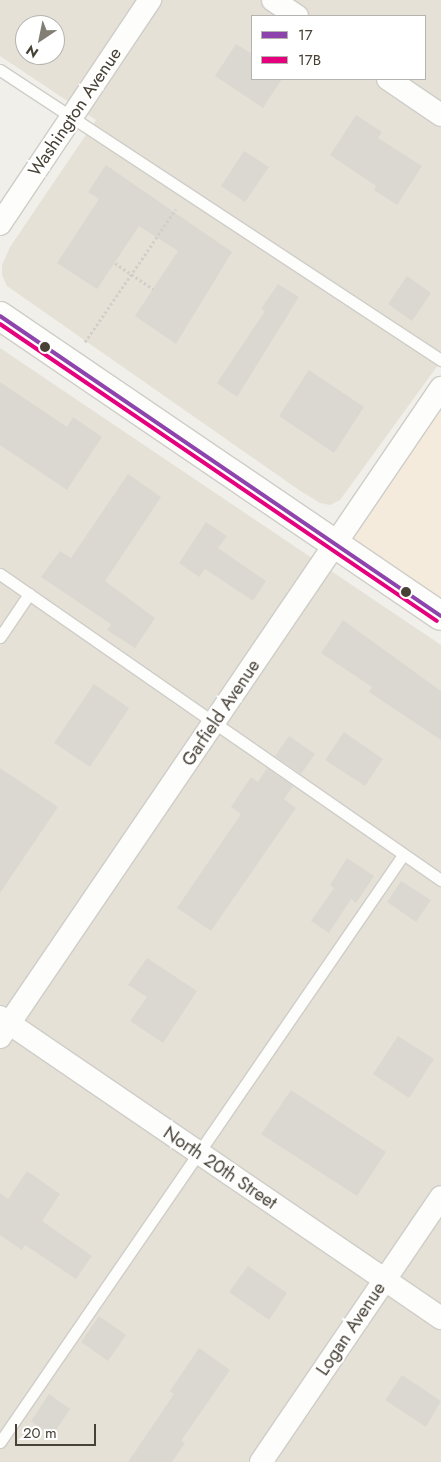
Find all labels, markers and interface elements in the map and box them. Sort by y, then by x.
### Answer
north arrow [15,15,65,65]
legend [251,15,426,80]
text: 17 [298,24,313,46]
text: N [22,40,42,63]
street label: Washington Avenue [24,43,126,181]
text: 17B [298,49,321,71]
unlabelled marker [40,342,50,352]
unlabelled marker [401,587,411,597]
street label: Garfield Avenue [177,656,265,770]
street label: North 20th Street [159,1122,281,1214]
street label: Logan Avenue [312,1278,390,1380]
scale bar [18,1414,99,1446]
text: 20 m [23,1422,57,1444]

